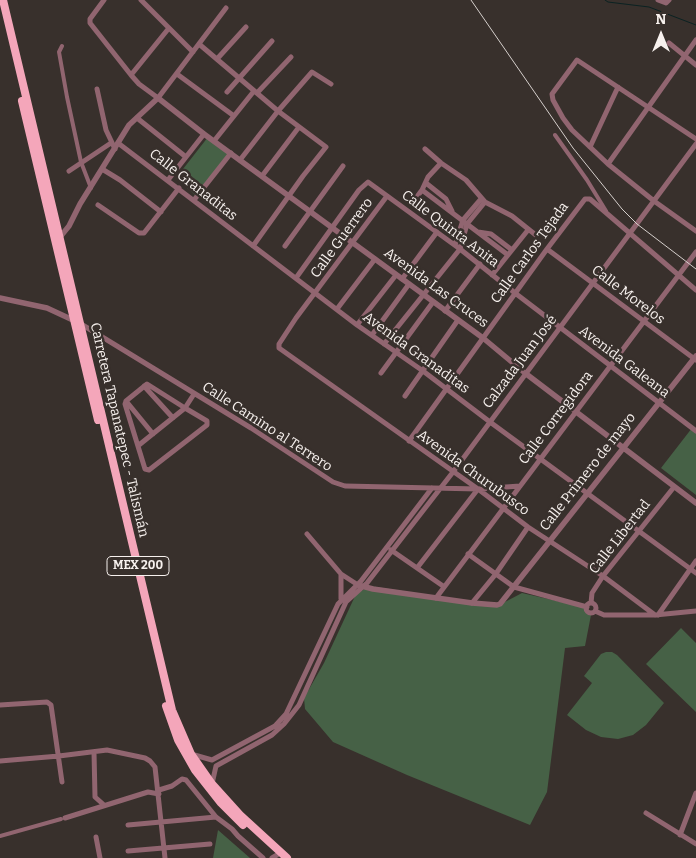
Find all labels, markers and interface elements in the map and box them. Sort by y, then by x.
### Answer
north arrow [636,10,686,60]
text: N [656,11,666,28]
street label: Calle Granaditas [146,145,240,225]
street label: Calle Quinta Anita [398,187,502,271]
street label: Calle Guerrero [307,195,377,281]
street label: Calle Carlos Tejada [488,199,572,307]
street label: Avenida Las Cruces [380,244,492,332]
street label: Calle Morelos [588,262,668,328]
street label: Avenida Granaditas [359,309,473,397]
street label: Calzada Juan José [479,312,561,412]
street label: Carretera Tapanatepec - Talismán [86,321,152,539]
street label: Avenida Galeana [575,322,673,402]
street label: Calle Corregidora [515,368,597,468]
street label: Calle Camino al Terrero [199,379,335,475]
street label: Calle Primero de mayo [537,409,639,535]
street label: Avenida Churubusco [413,427,533,519]
street label: Calle Libertad [586,497,654,577]
road number: MEX 200 [107,556,169,576]

